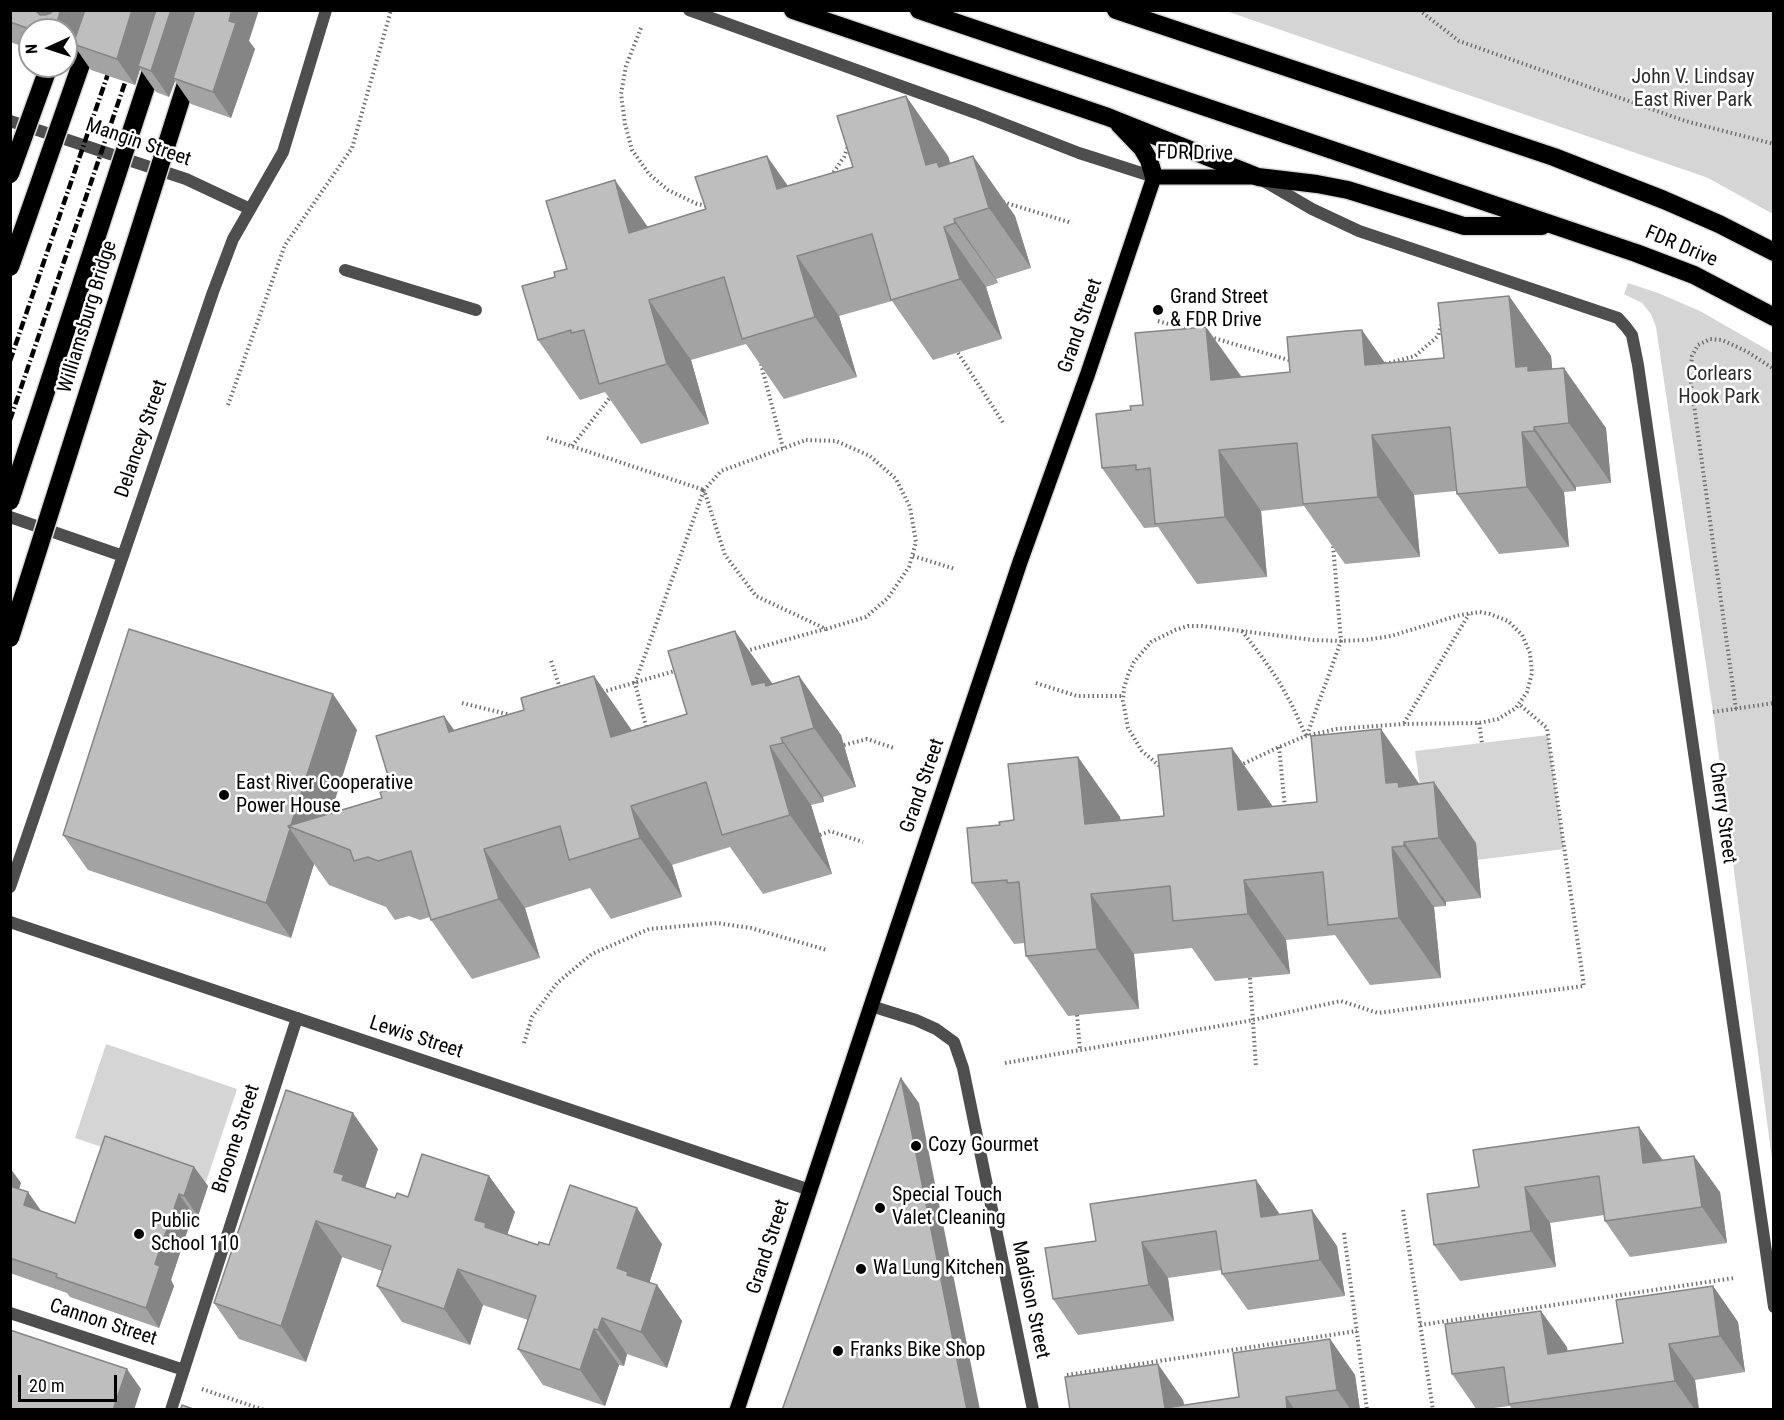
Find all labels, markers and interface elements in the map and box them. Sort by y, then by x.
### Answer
north arrow [18,18,78,78]
text: N [22,43,41,54]
park label: John V. Lindsay East River Park [1631,66,1755,113]
street label: Mangin Street [82,114,194,172]
street label: FDR Drive [1157,141,1233,167]
street label: FDR Drive [1641,221,1721,273]
street label: Williamsburg Bridge [53,238,123,396]
street label: Grand Street [1054,276,1108,376]
place label: Grand Street & FDR Drive [1170,286,1268,333]
marker: Grand Street & FDR Drive [1151,303,1165,317]
park label: Corlears Hook Park [1678,363,1760,410]
street label: Delancey Street [111,377,173,501]
street label: Grand Street [896,736,950,836]
street label: Cherry Street [1703,761,1741,865]
place label: East River Cooperative Power House [236,772,413,819]
marker: East River Cooperative Power House [217,788,231,802]
street label: Lewis Street [366,1012,466,1064]
street label: Broome Street [208,1082,266,1196]
place label: Cozy Gourmet [928,1134,1039,1158]
marker: Cozy Gourmet [909,1139,923,1153]
place label: Special Touch Valet Cleaning [892,1184,1006,1231]
street label: Grand Street [742,1197,796,1297]
marker: Special Touch Valet Cleaning [873,1201,887,1215]
place label: Public School 110 [151,1210,239,1257]
marker: Public School 110 [132,1227,146,1241]
street label: Madison Street [1006,1239,1054,1361]
place label: Wa Lung Kitchen [873,1257,1004,1281]
marker: Wa Lung Kitchen [854,1262,868,1276]
street label: Cannon Street [46,1294,160,1352]
place label: Franks Bike Shop [850,1339,985,1363]
marker: Franks Bike Shop [831,1344,845,1358]
scale bar [21,1363,120,1401]
text: 20 m [29,1375,64,1396]

